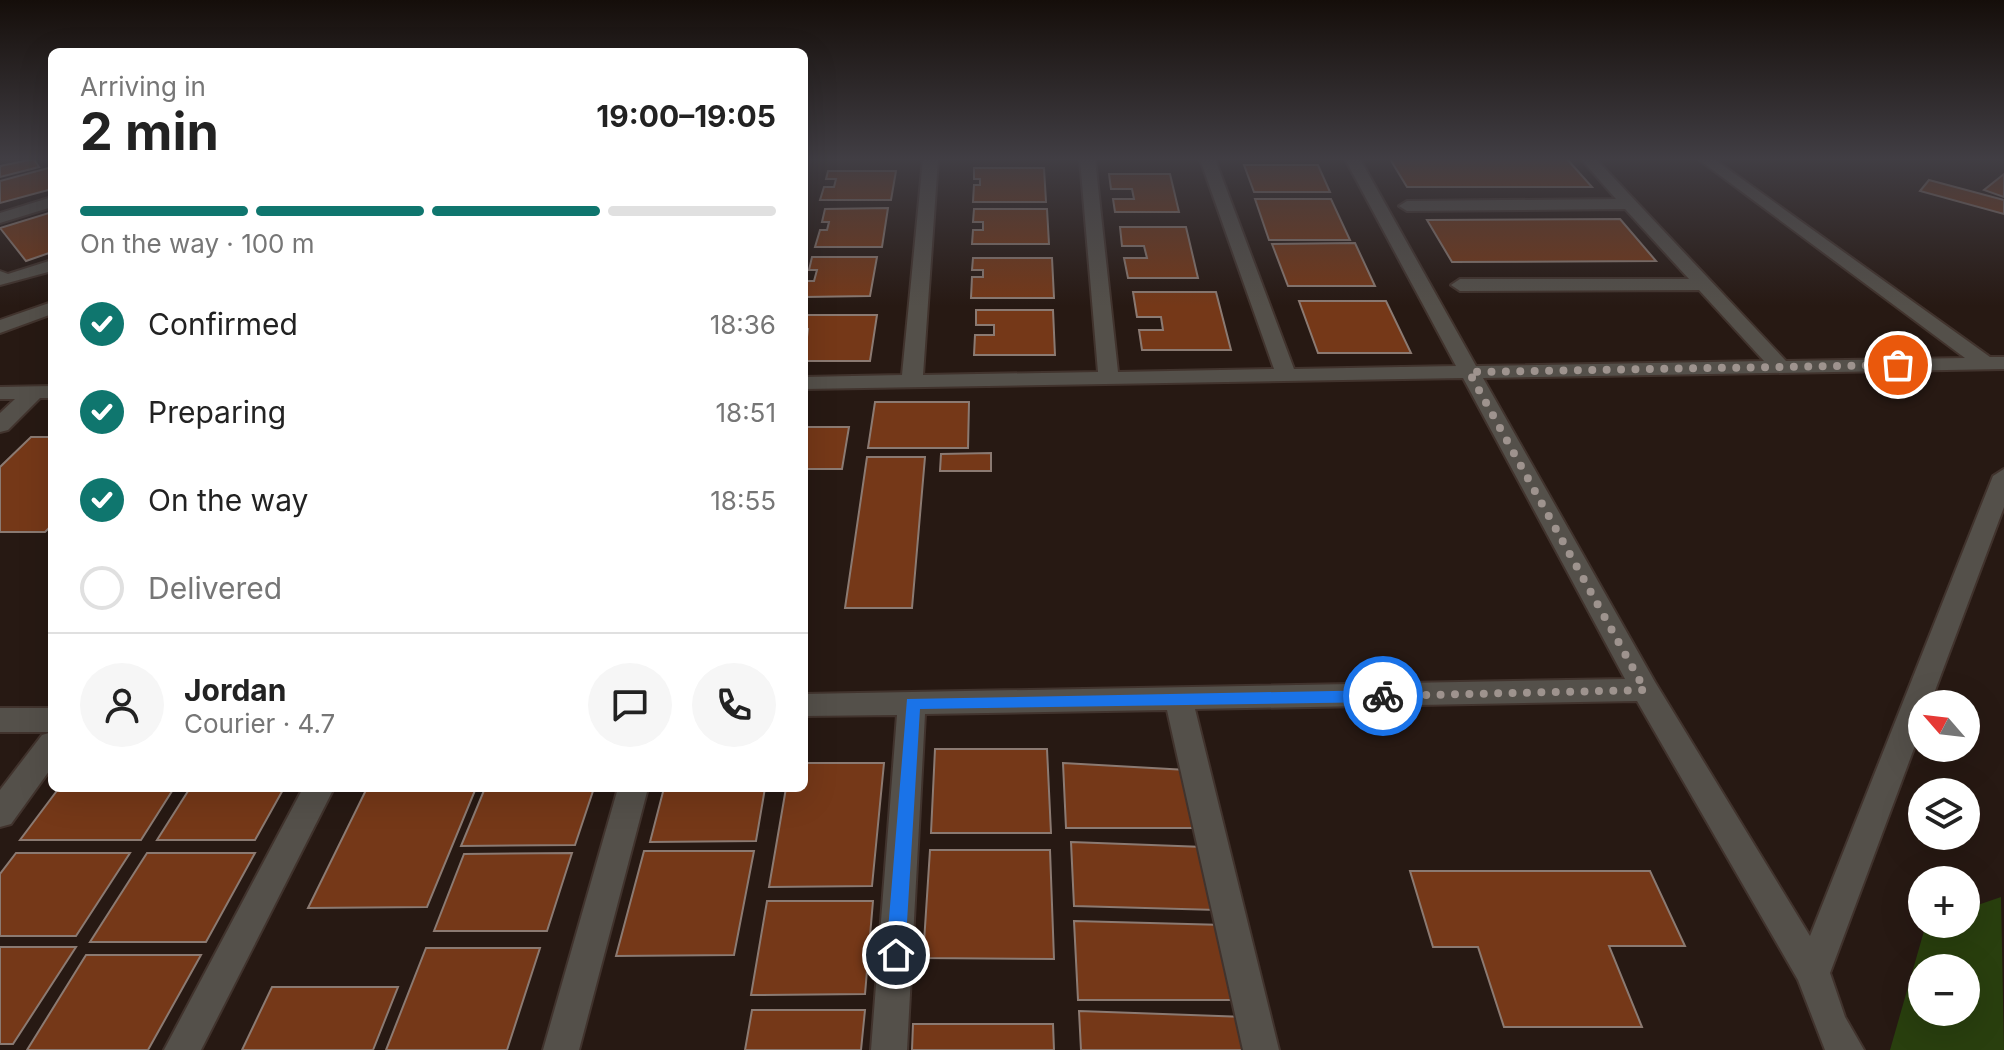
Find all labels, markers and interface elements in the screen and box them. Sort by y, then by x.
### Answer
text: Arriving in [80,71,206,102]
text: 19:00–19:05 [596,98,776,134]
text: 2 min [80,100,219,163]
text: On the way · 100 m [80,228,315,259]
icon: check [80,302,124,346]
text: Confirmed [148,306,298,342]
text: 18:36 [710,309,776,340]
pin [1864,331,1932,399]
icon: bag [1876,343,1920,387]
icon: check [80,390,124,434]
text: Preparing [148,394,286,430]
text: 18:51 [715,397,776,428]
icon: check [80,478,124,522]
text: On the way [148,482,308,518]
text: 18:55 [710,485,776,516]
text: Delivered [148,570,282,606]
courier [1343,656,1423,736]
button: person [80,663,164,747]
button: chat [588,663,672,747]
button: phone [692,663,776,747]
text: Jordan [184,672,286,708]
icon: bike [1361,674,1405,718]
north arrow [1908,690,1980,762]
map controls [1908,690,1980,1026]
text: Courier · 4.7 [184,708,335,739]
button: layers [1908,778,1980,850]
button: + [1908,866,1980,938]
pin [862,921,930,989]
icon: home [874,933,918,977]
button: − [1908,954,1980,1026]

